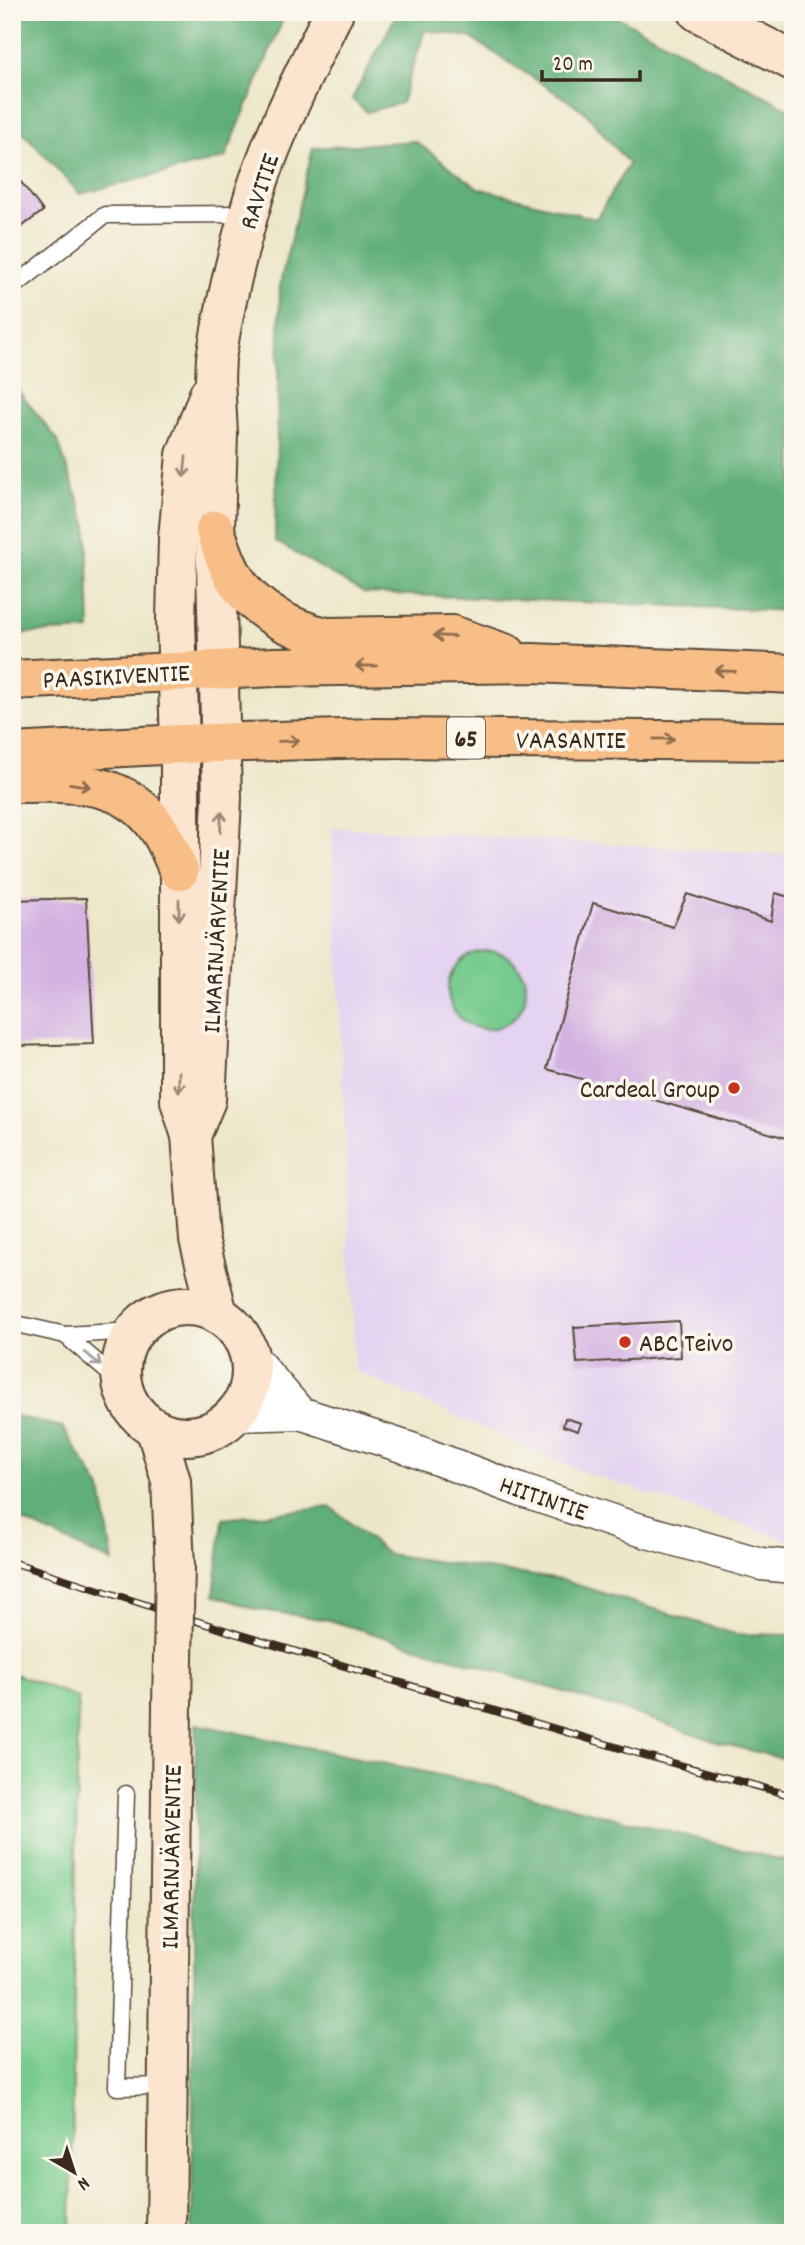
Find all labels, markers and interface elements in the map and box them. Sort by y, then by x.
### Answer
scale bar [542,38,640,82]
text: 20 m [553,51,593,81]
street label: RAVITIE [232,149,291,235]
one-way arrow [178,455,191,477]
one-way arrow [433,629,456,642]
street label: PAASIKIVENTIE [42,656,191,701]
one-way arrow [355,659,378,673]
one-way arrow [713,665,736,678]
road number: 65 [447,718,485,758]
street label: VAASANTIE [516,724,626,761]
one-way arrow [652,733,675,746]
one-way arrow [278,734,301,747]
one-way arrow [68,779,91,792]
one-way arrow [215,811,228,833]
street label: ILMARINJÄRVENTIE [195,848,242,1034]
one-way arrow [172,898,186,921]
one-way arrow [172,1070,186,1093]
place label: Cardeal Group [580,1073,720,1110]
marker: Cardeal Group [726,1080,742,1096]
place label: ABC Teivo [639,1327,733,1364]
marker: ABC Teivo [617,1334,633,1350]
one-way arrow [84,1351,102,1367]
street label: HIITINTIE [494,1468,592,1533]
street label: ILMARINJÄRVENTIE [153,1764,194,1950]
north arrow [38,2136,108,2206]
text: N [70,2169,95,2196]

